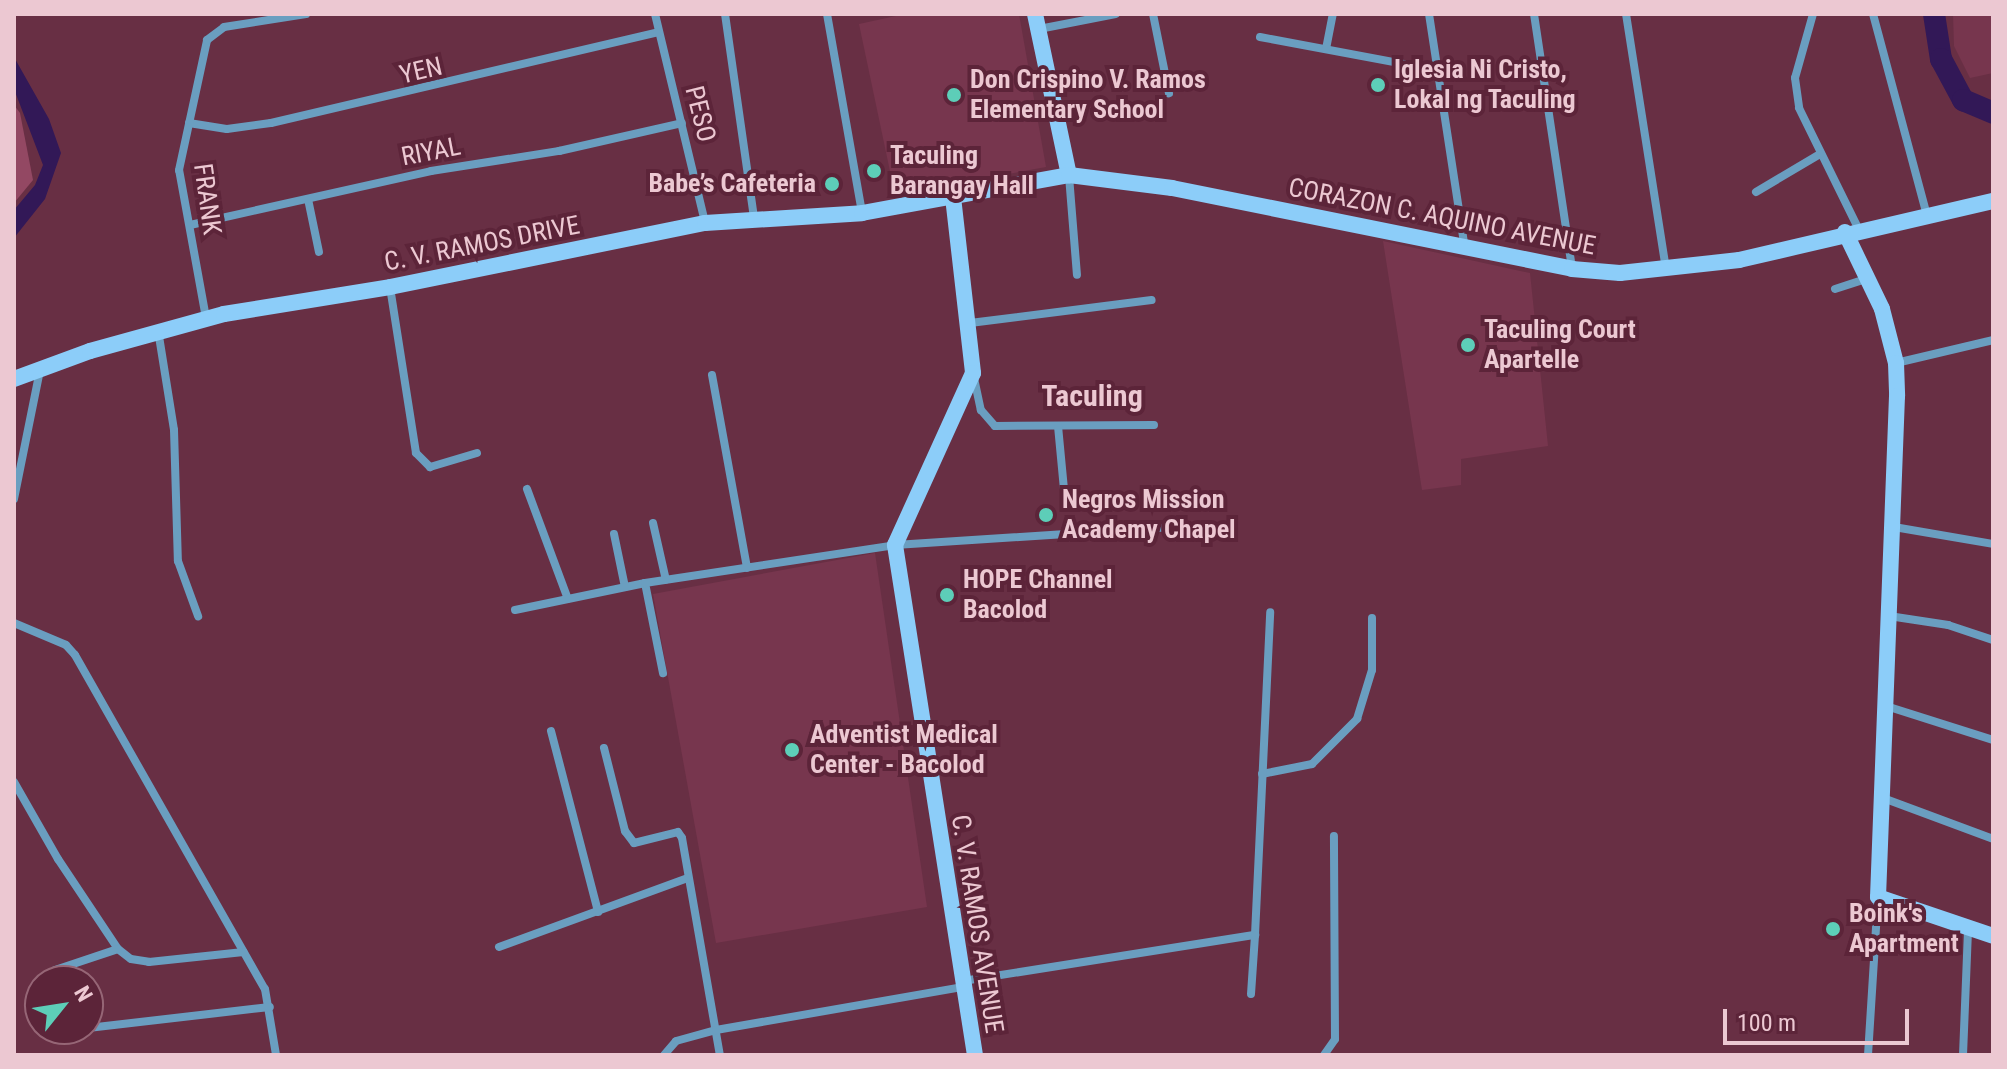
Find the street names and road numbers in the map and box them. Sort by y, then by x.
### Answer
street label: YEN [397,51,445,91]
street label: PESO [678,83,722,145]
street label: RIYAL [399,131,463,173]
street label: FRANK [187,161,227,237]
street label: CORAZON C. AQUINO AVENUE [1286,172,1598,262]
street label: C. V. RAMOS DRIVE [382,210,582,278]
street label: C. V. RAMOS AVENUE [944,813,1010,1035]

